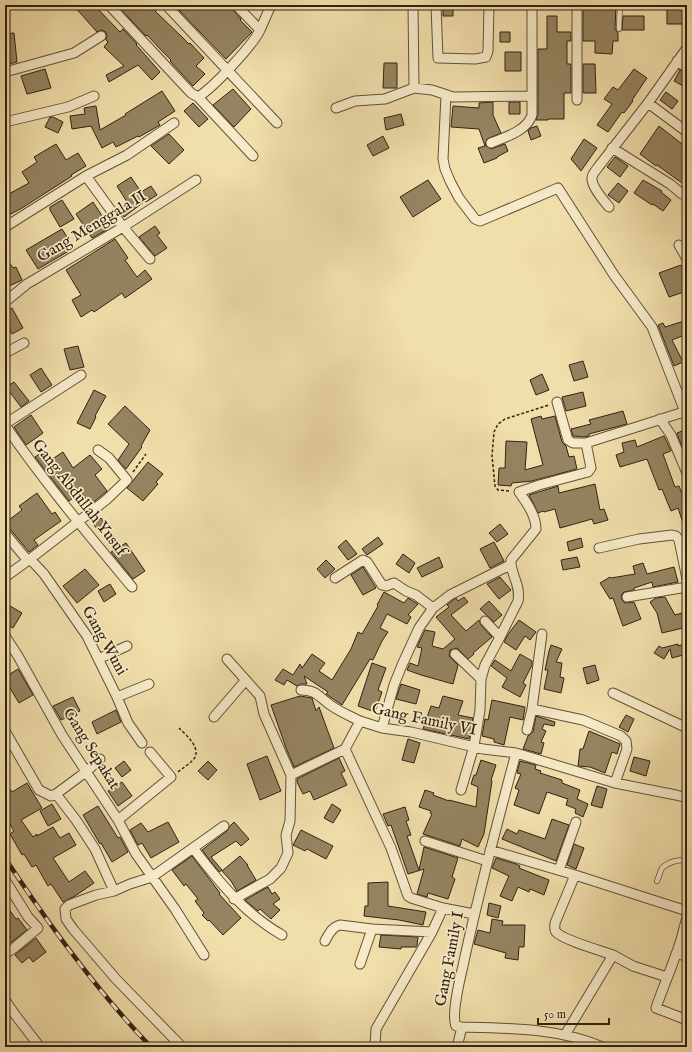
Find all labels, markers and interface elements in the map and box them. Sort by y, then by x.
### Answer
street label: Gang Menggala II [34,186,150,267]
street label: Gang Abdullah Yusuf [27,436,133,563]
street label: Gang Wuni [77,603,131,679]
street label: Gang Family VI [370,699,478,741]
street label: Gang Sepakat [58,705,124,794]
street label: Gang Family I [431,910,469,1008]
scale bar [538,1000,609,1026]
text: 50 m [544,1007,566,1022]

